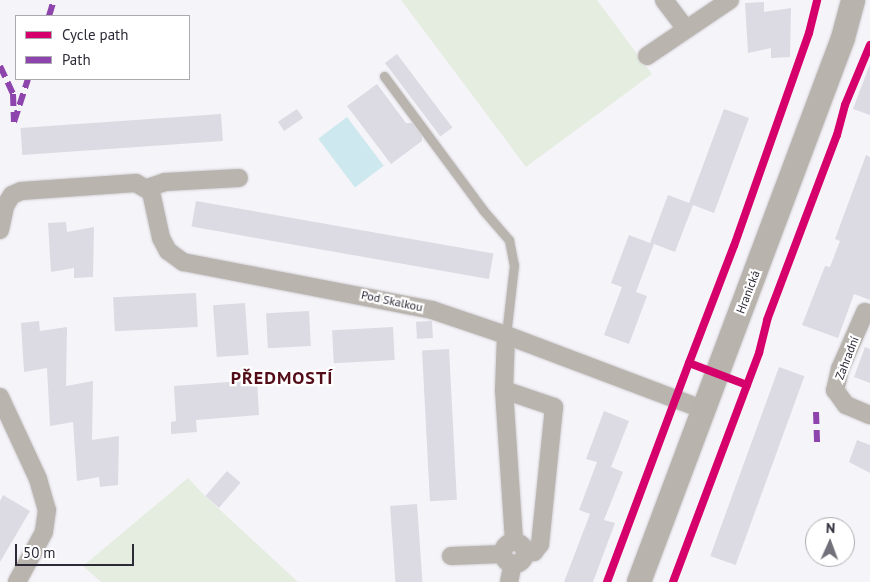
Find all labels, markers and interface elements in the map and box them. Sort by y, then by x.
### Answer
legend [15,15,190,80]
text: Cycle path [62,25,128,44]
text: Path [62,50,91,69]
street label: Hranická [733,268,763,316]
street label: Pod Skalkou [360,287,424,315]
street label: Zahradní [832,334,862,382]
district label: PŘEDMOSTÍ [230,367,334,389]
north arrow [805,517,855,567]
text: N [826,519,835,537]
scale bar [18,534,136,566]
text: 50 m [23,543,56,562]

